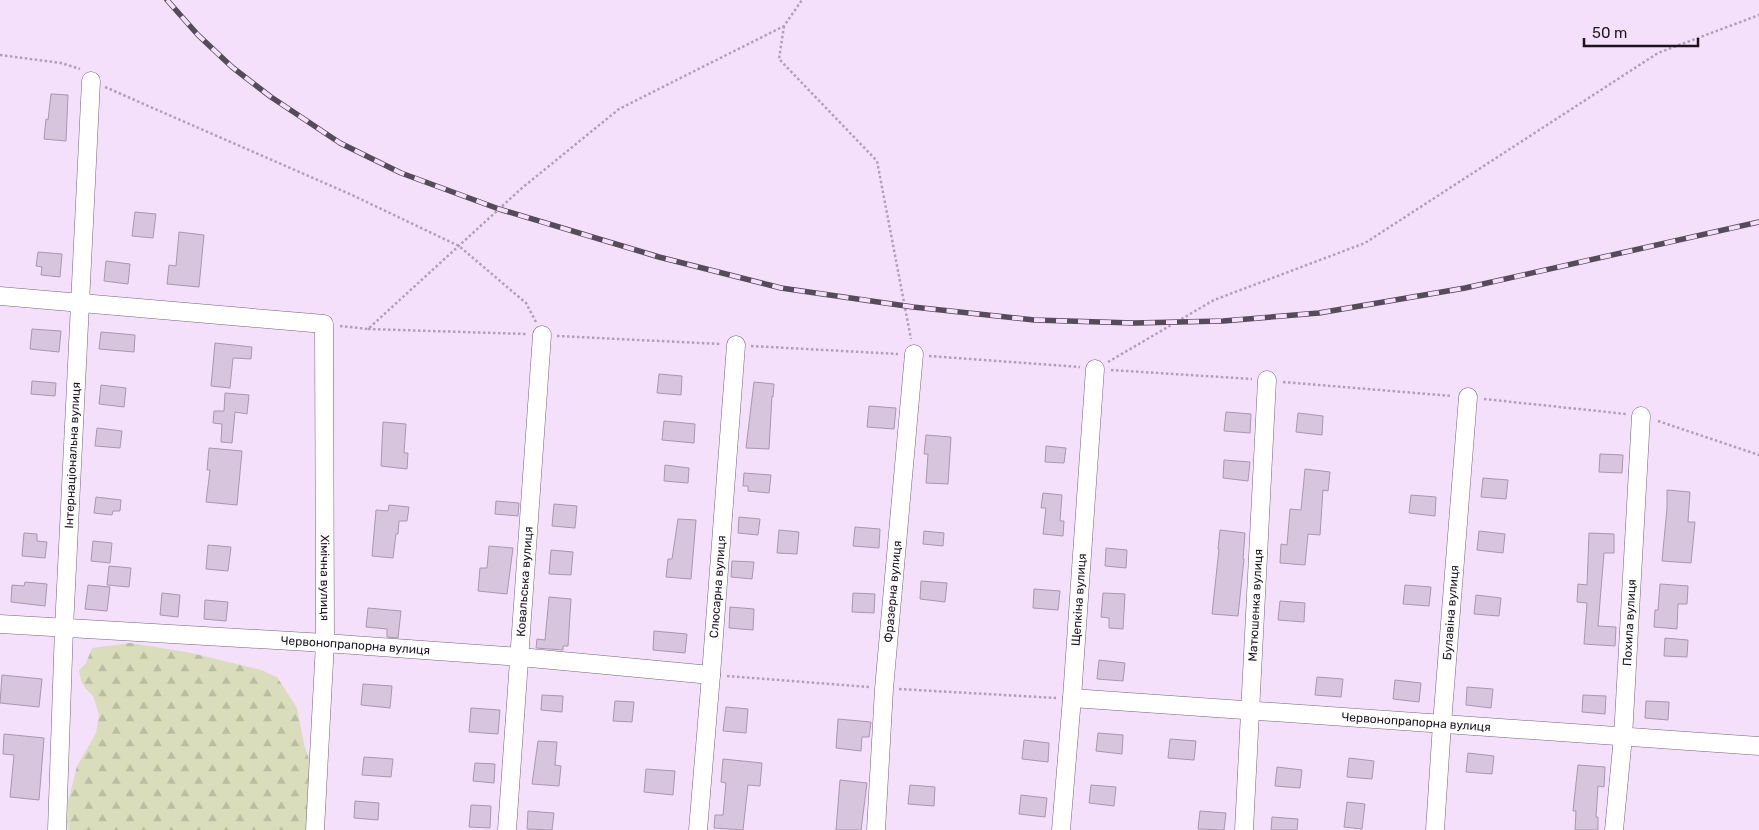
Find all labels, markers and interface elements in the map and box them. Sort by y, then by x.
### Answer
scale bar [1584,15,1698,47]
text: 50 m [1592,24,1627,42]
street label: Інтернаціональна вулиця [62,382,83,529]
street label: Ковальська вулиця [514,526,535,637]
street label: Хімічна вулиця [318,535,332,621]
street label: Слюсарна вулиця [707,535,729,639]
street label: Фразерна вулиця [881,540,904,643]
street label: Матюшенка вулиця [1246,549,1265,662]
street label: Щепкіна вулиця [1069,553,1089,647]
street label: Булавіна вулиця [1440,565,1462,661]
street label: Похила вулиця [1620,579,1639,666]
street label: Червонопрапорна вулиця [280,633,431,658]
street label: Червонопрапорна вулиця [1341,710,1491,734]

